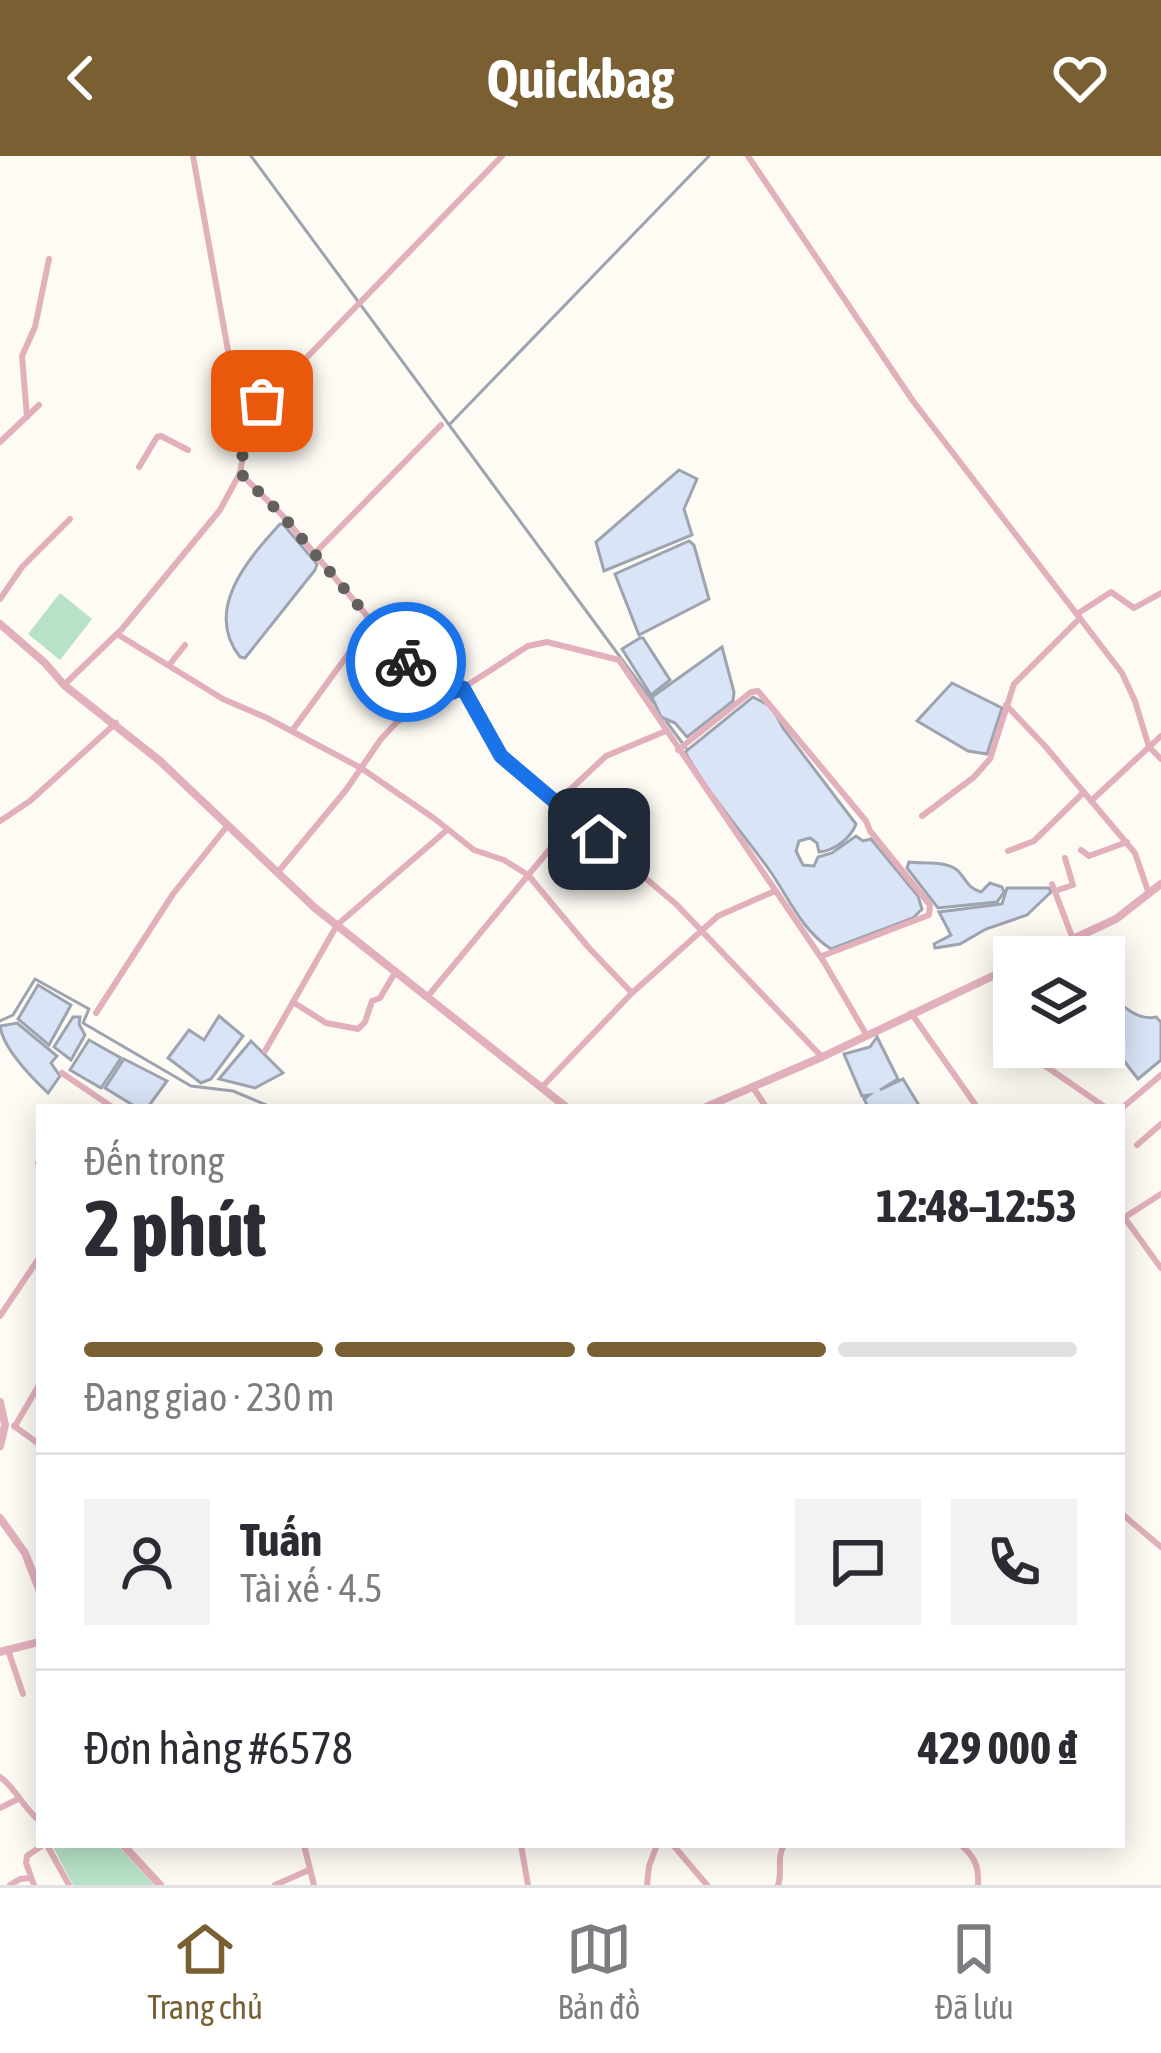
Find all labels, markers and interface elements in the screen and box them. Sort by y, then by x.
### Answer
icon: back [48,45,114,111]
icon: heart [1047,45,1113,111]
text: Quickbag [487,48,674,109]
pin [211,350,313,452]
icon: bag [229,368,295,434]
courier [346,602,466,722]
icon: bike [373,629,439,695]
pin [548,788,650,890]
icon: home [566,806,632,872]
map controls [993,936,1125,1068]
button: layers [993,936,1125,1068]
text: Đến trong [84,1139,225,1183]
text: 12:48–12:53 [876,1180,1077,1232]
text: 2 phút [84,1183,266,1273]
text: Đang giao · 230 m [84,1375,335,1419]
button: person [84,1499,210,1625]
button: chat [795,1499,921,1625]
button: phone [951,1499,1077,1625]
text: Tuấn [240,1514,322,1566]
text: Tài xế · 4.5 [240,1566,383,1610]
text: Đơn hàng #6578 [84,1722,353,1774]
text: 429 000 ₫ [918,1722,1077,1774]
tab: Trang chủ [147,1916,263,2026]
tab: Bản đồ [557,1916,640,2026]
tab: Đã lưu [935,1916,1014,2026]

